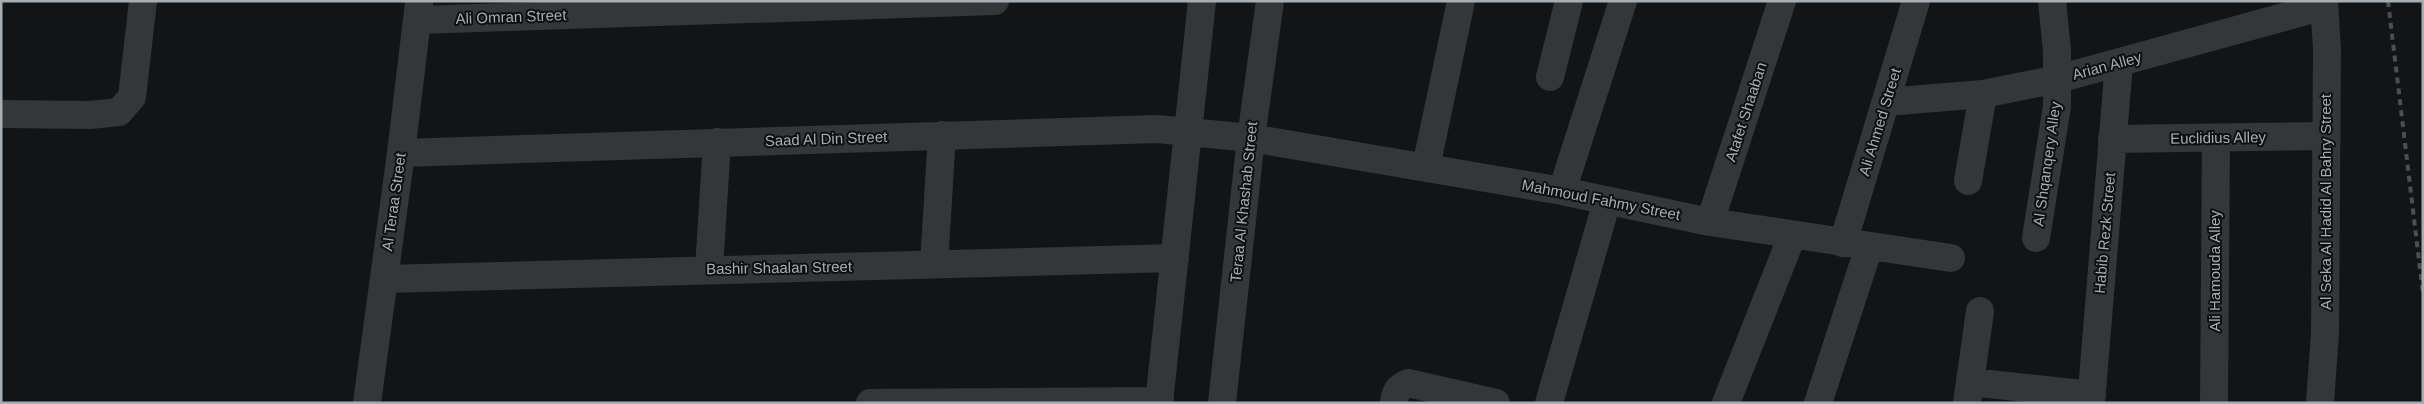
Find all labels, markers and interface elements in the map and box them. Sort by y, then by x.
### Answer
street label: Ali Omran Street [455,6,568,27]
street label: Arian Alley [2070,48,2144,83]
street label: Atafet Shaaban [1721,60,1770,164]
street label: Ali Ahmed Street [1855,65,1904,178]
street label: Al Seka Al Hadid Al Bahry Street [2317,93,2334,310]
street label: Al Shqanqery Alley [2029,100,2064,227]
street label: Teraa Al Khashab Street [1227,120,1260,283]
street label: Saad Al Din Street [764,128,888,149]
street label: Euclidius Alley [2170,128,2267,147]
street label: Al Teraa Street [378,151,409,252]
street label: Habib Rezk Street [2091,171,2118,294]
street label: Mahmoud Fahmy Street [1520,176,1683,223]
street label: Ali Hamouda Alley [2206,210,2223,332]
street label: Bashir Shaalan Street [706,258,853,277]

